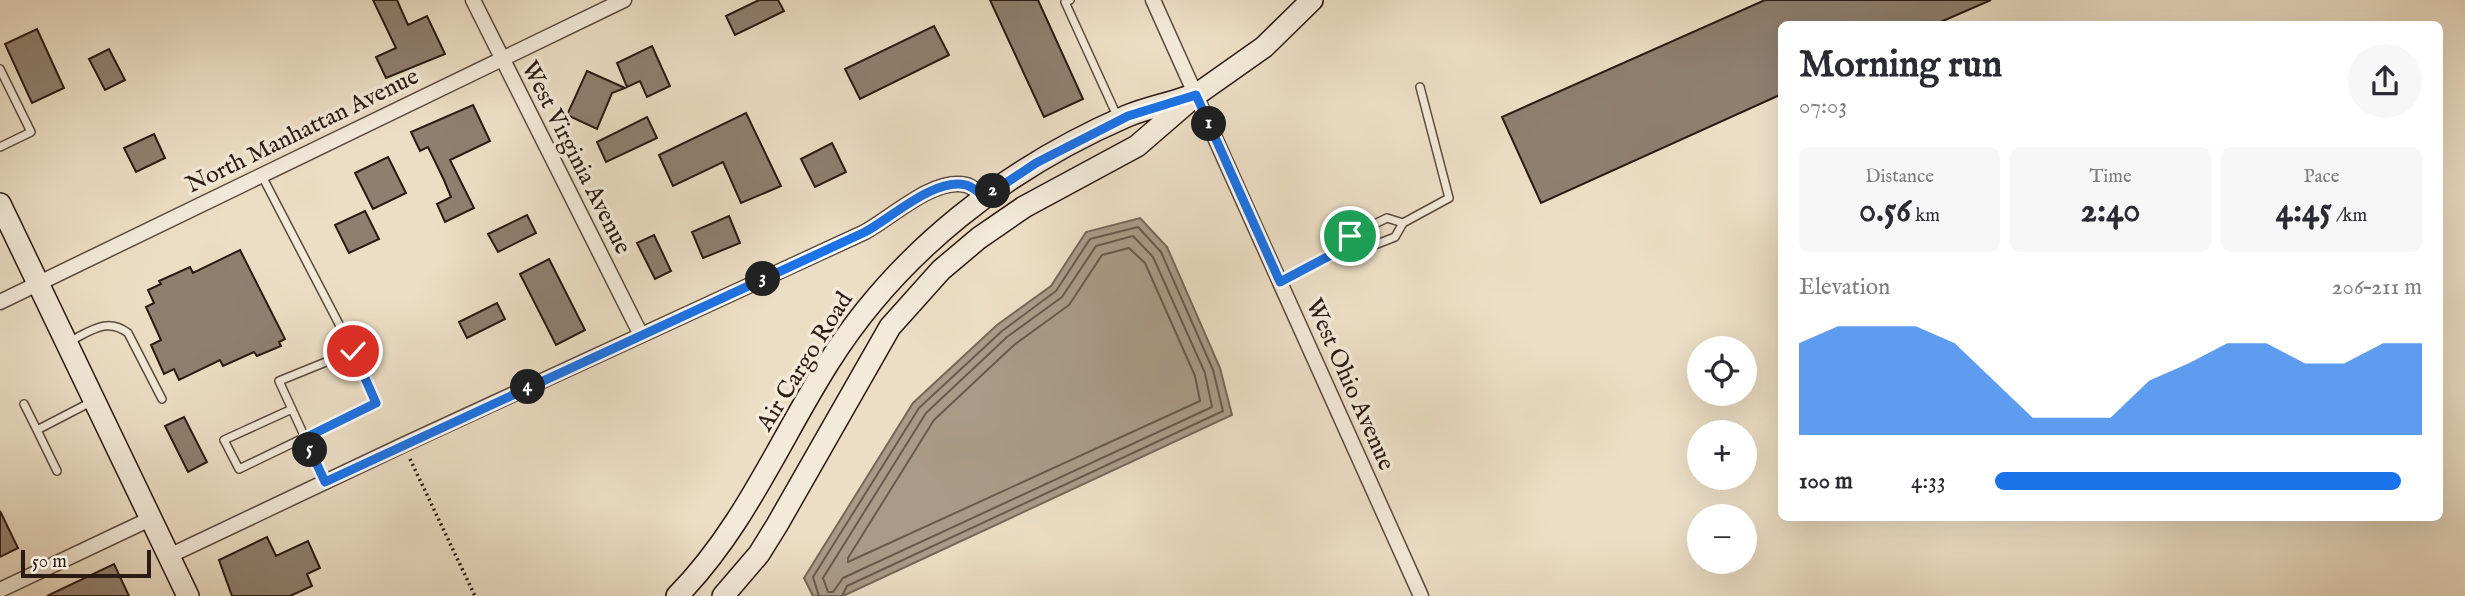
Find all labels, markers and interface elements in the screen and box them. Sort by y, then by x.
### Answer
text: Morning run [1799,42,2002,90]
button: share [2348,44,2422,118]
street label: West Virginia Avenue [513,56,638,260]
street label: North Manhattan Avenue [181,62,424,201]
text: 07:03 [1799,92,1847,121]
pin: 1 [1192,106,1226,142]
text: 1 [1205,111,1212,135]
text: Distance [1865,165,1934,189]
text: Time [2089,165,2132,189]
text: Pace [2304,165,2339,189]
pin: 2 [976,174,1010,208]
text: 2 [988,178,997,202]
text: 0.56 [1859,189,1911,234]
text: 2:40 [2080,189,2141,234]
text: 4:45 [2276,189,2332,234]
text: km [1911,204,1940,228]
text: /km [2332,204,2367,228]
pin [1320,206,1380,266]
icon: arrive [1331,217,1369,255]
pin: 3 [746,262,780,296]
text: 3 [759,266,766,290]
text: Elevation [1799,273,1890,302]
text: 206–211 m [2332,273,2422,302]
street label: Air Cargo Road [750,286,860,438]
street label: West Ohio Avenue [1298,294,1401,475]
pin [323,321,383,381]
icon: check [334,332,372,370]
map controls [1687,336,1757,574]
button: locate [1687,336,1757,406]
pin: 4 [510,370,546,404]
text: 4 [523,374,532,398]
button: + [1687,420,1757,490]
pin: 5 [292,433,328,468]
text: 5 [306,437,313,461]
text: 100 m [1799,467,1853,496]
text: 4:33 [1911,467,1946,496]
button: − [1687,504,1757,574]
scale bar [21,547,150,579]
text: 50 m [32,550,67,574]

